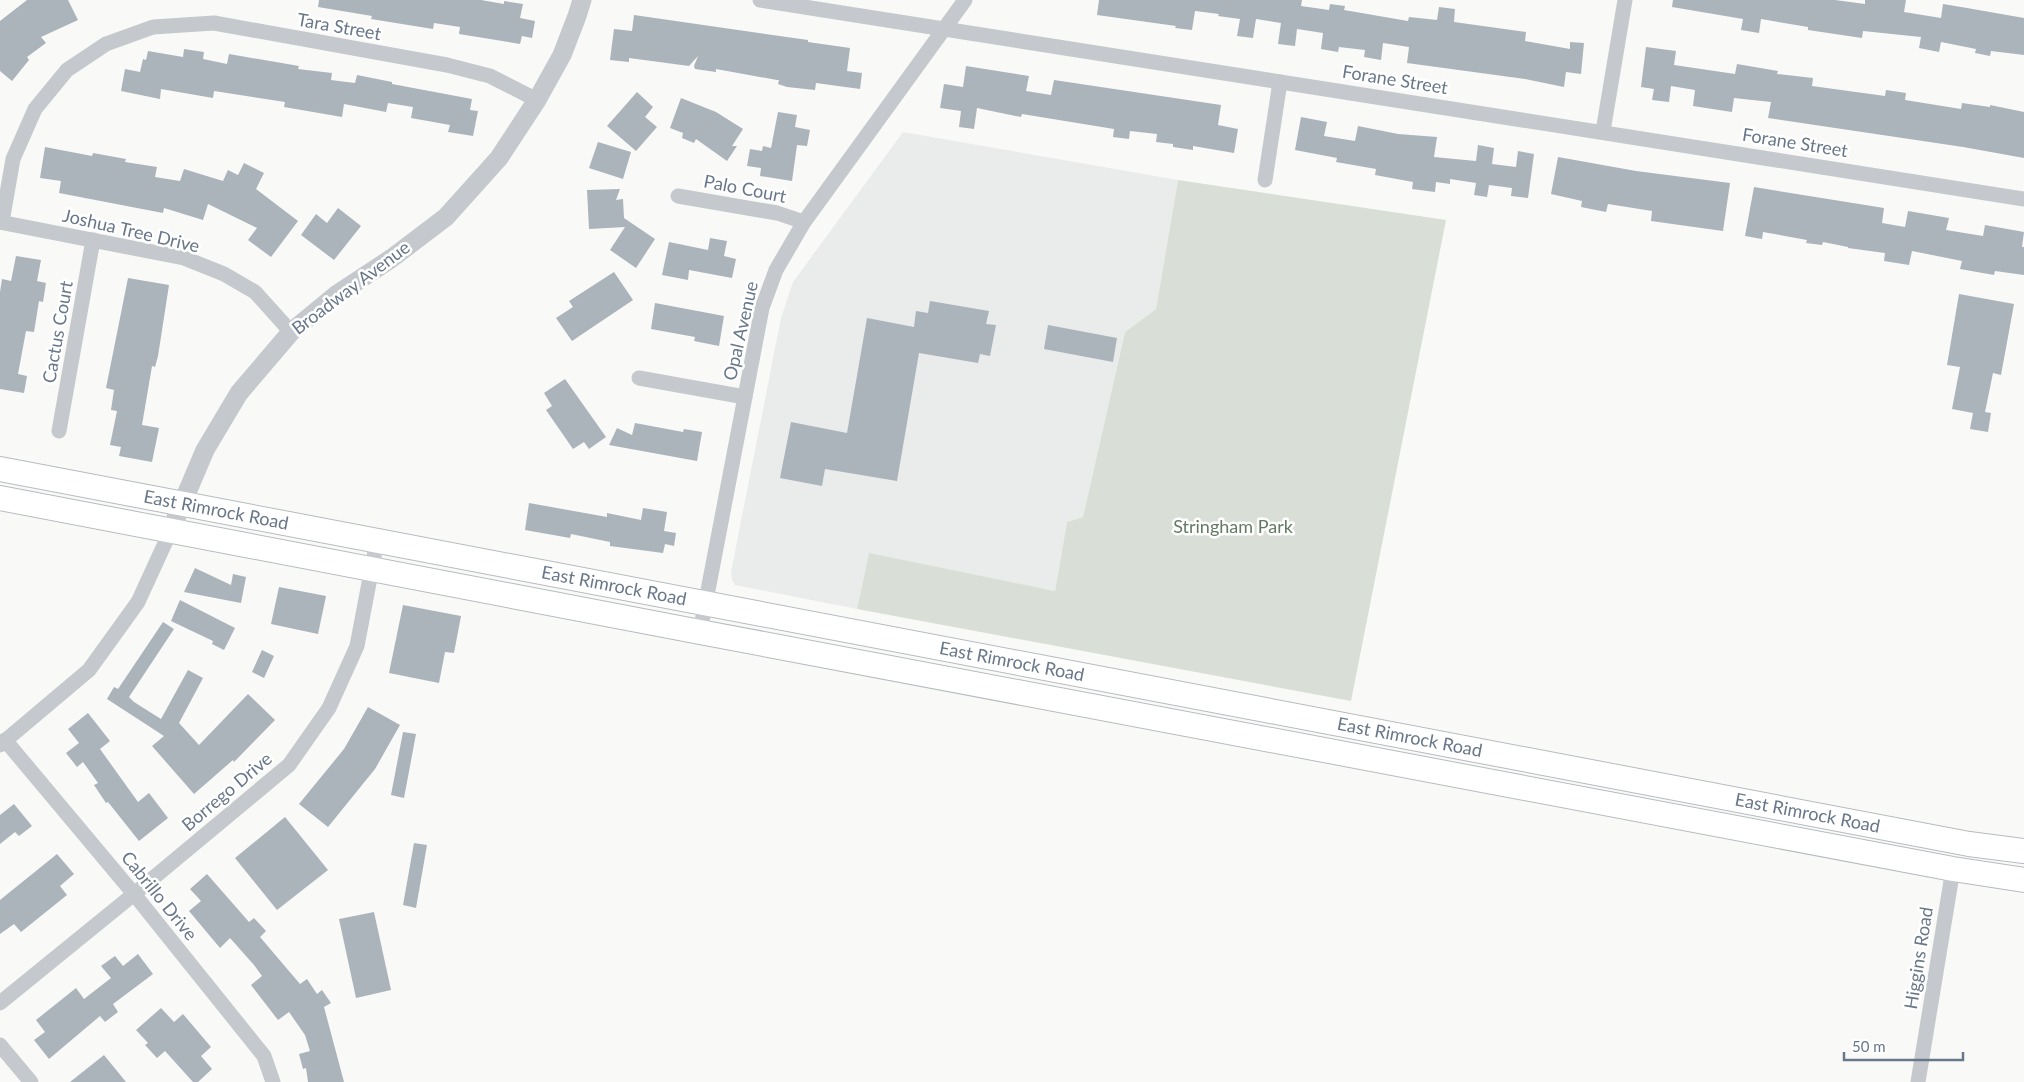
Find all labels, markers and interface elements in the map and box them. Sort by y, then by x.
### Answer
street label: Tara Street [295,8,383,44]
street label: Forane Street [1341,60,1450,98]
street label: Forane Street [1741,123,1850,161]
street label: Palo Court [702,169,789,207]
street label: Joshua Tree Drive [61,204,202,256]
street label: Broadway Avenue [287,236,414,339]
street label: Cactus Court [37,278,77,385]
street label: Opal Avenue [718,279,762,383]
street label: East Rimrock Road [142,485,291,534]
park label: Stringham Park [1173,515,1294,537]
street label: East Rimrock Road [540,560,688,610]
street label: East Rimrock Road [938,636,1086,685]
street label: East Rimrock Road [1336,712,1484,761]
street label: Borrego Drive [177,747,276,835]
street label: East Rimrock Road [1733,788,1882,837]
street label: Cabrillo Drive [117,846,202,944]
street label: Higgins Road [1899,905,1937,1011]
scale bar [1844,1030,1963,1062]
text: 50 m [1852,1037,1886,1055]

